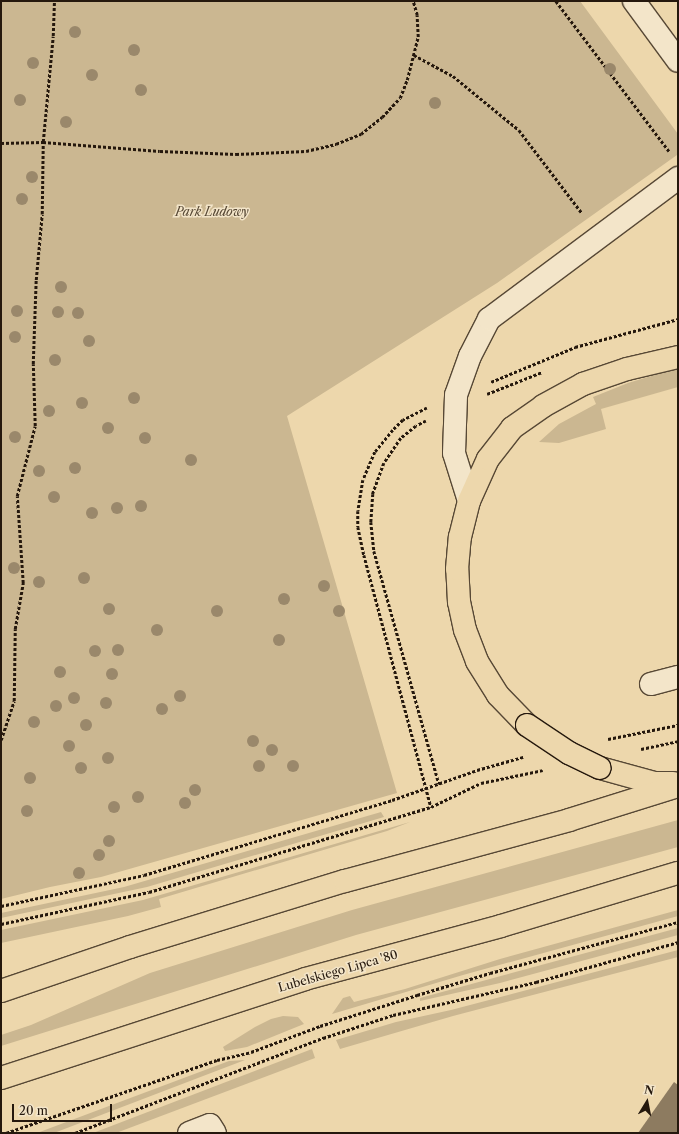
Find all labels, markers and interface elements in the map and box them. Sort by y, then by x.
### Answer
park label: Park Ludowy [175,205,249,219]
street label: Lubelskiego Lipca '80 [276,947,400,995]
north arrow [627,1082,667,1122]
text: N [643,1082,655,1098]
scale bar [14,1096,114,1122]
text: 20 m [19,1103,48,1118]

